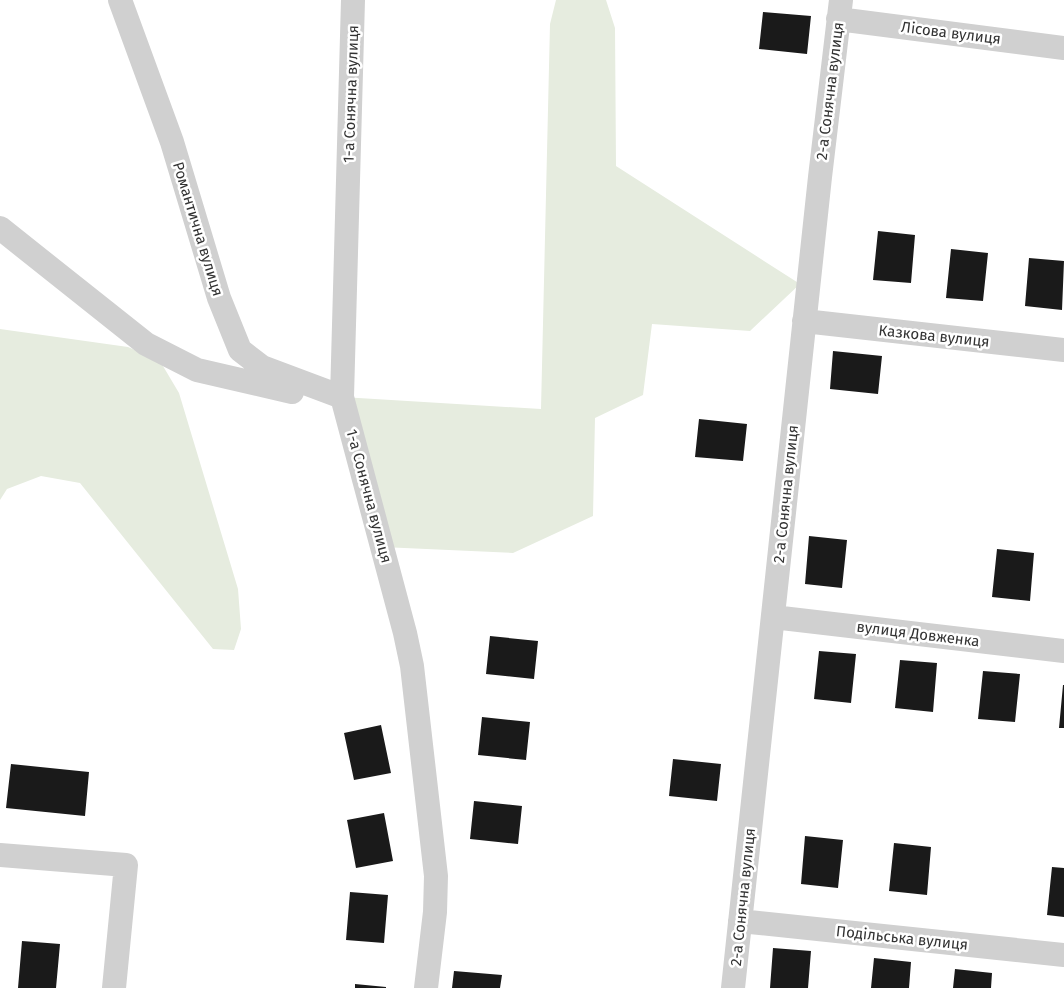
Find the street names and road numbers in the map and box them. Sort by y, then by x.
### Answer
street label: Лісова вулиця [900,18,1002,48]
street label: 2-а Сонячна вулиця [813,21,847,161]
street label: 1-а Сонячна вулиця [340,25,362,163]
street label: Романтична вулиця [169,160,227,298]
street label: Казкова вулиця [878,321,990,351]
street label: 2-а Сонячна вулиця [770,424,802,564]
street label: 1-а Сонячна вулиця [342,427,396,565]
street label: вулиця Довженка [855,618,981,650]
street label: 2-а Сонячна вулиця [727,827,759,967]
street label: Подільська вулиця [835,922,969,954]

